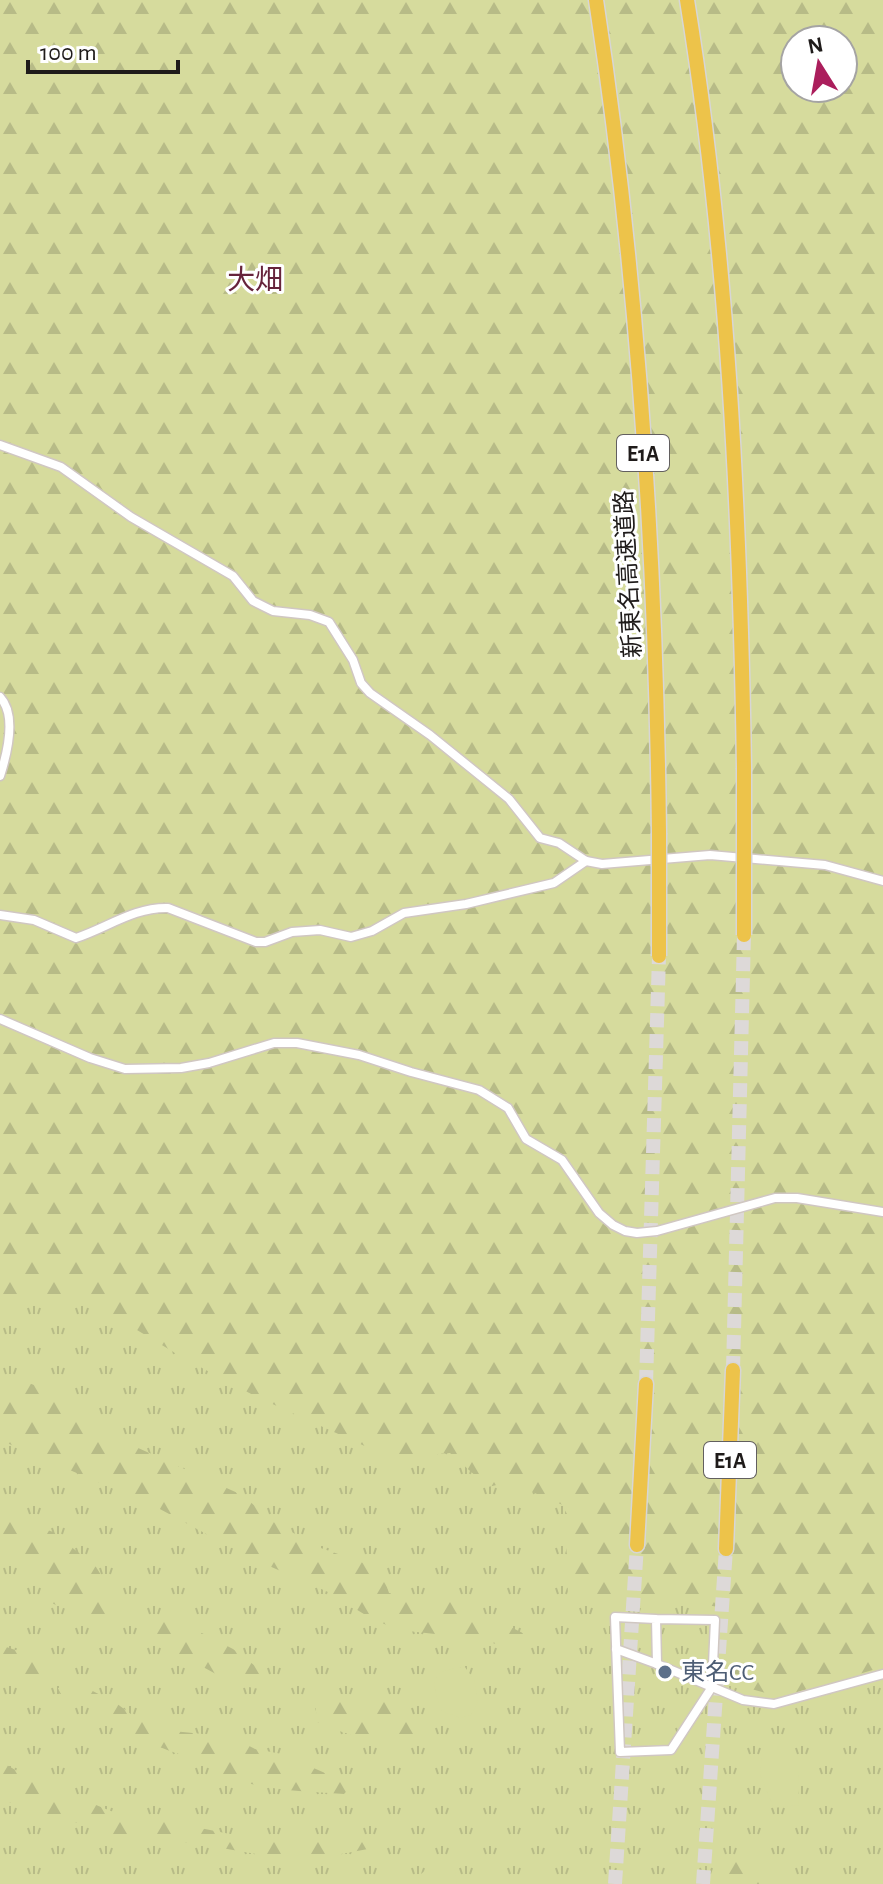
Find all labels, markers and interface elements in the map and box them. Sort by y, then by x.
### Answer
scale bar [28,24,178,74]
north arrow [779,24,859,104]
text: N [806,33,825,58]
text: 100 m [40,41,97,65]
district label: 大畑 [227,265,283,295]
road number: E1A [617,435,669,471]
street label: 新東名高速道路 [611,489,645,659]
road number: E1A [704,1442,756,1478]
place label: 東名CC [681,1659,754,1685]
marker: 東名CC [656,1663,674,1681]

